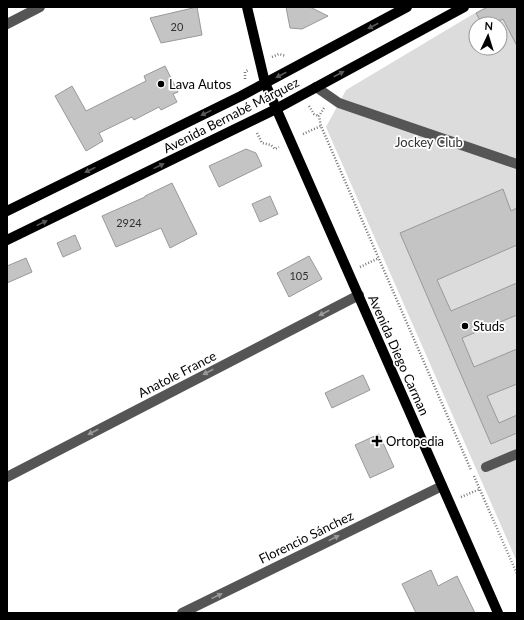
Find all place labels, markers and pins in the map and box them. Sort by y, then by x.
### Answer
place label: Lava Autos [169,76,232,92]
marker: Lava Autos [156,79,166,89]
place label: Studs [473,318,505,334]
marker: Studs [460,321,470,331]
place label: Ortopedia [386,433,444,449]
marker: Ortopedia [371,435,383,447]

